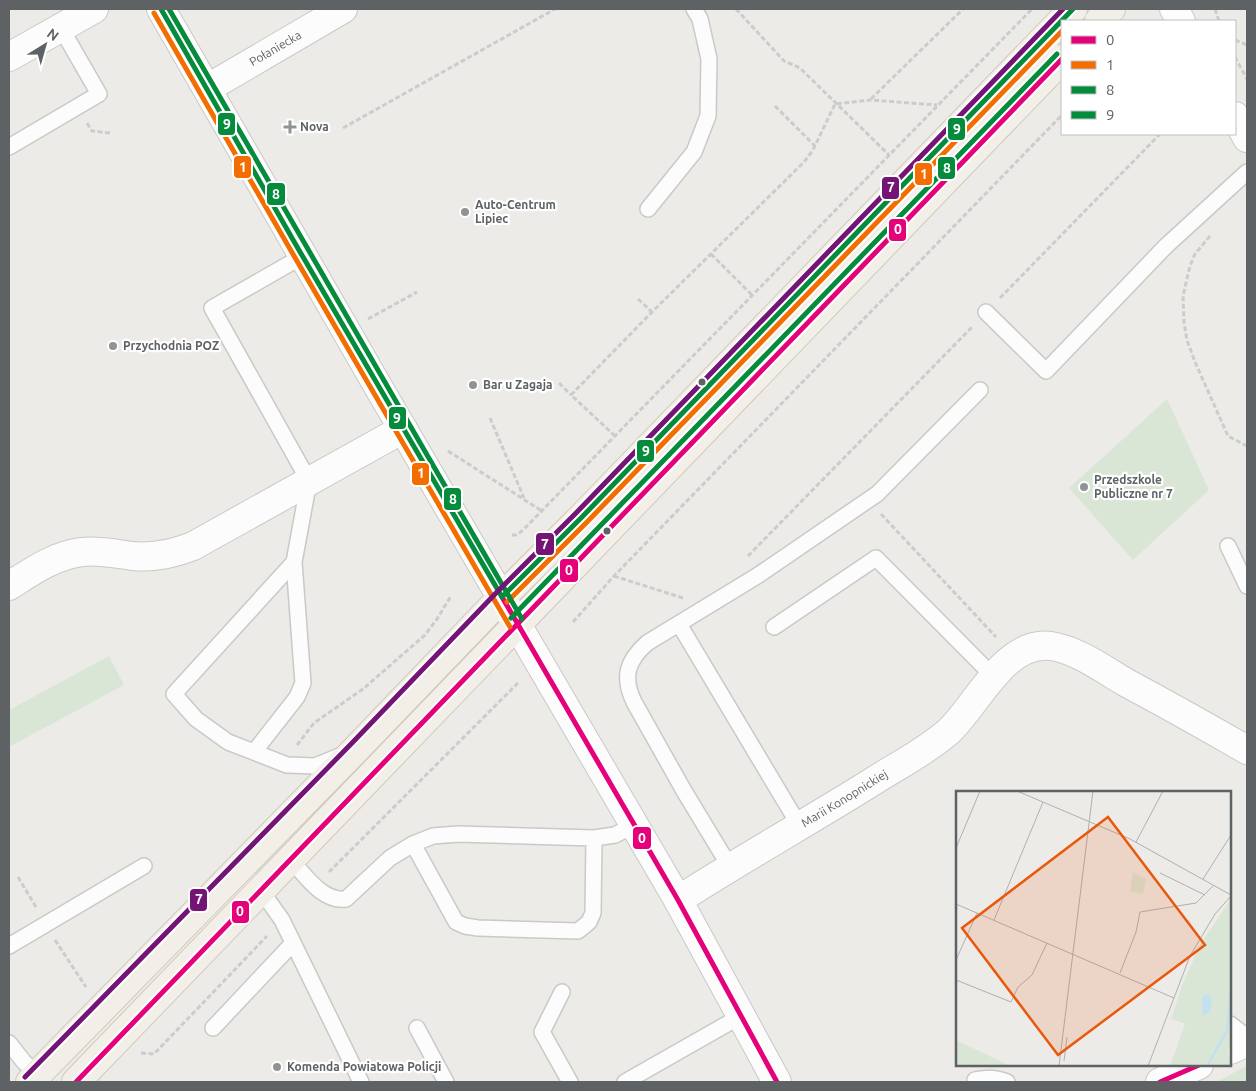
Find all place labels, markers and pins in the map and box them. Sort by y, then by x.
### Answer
place label: Nova [300,120,329,133]
marker: Nova [284,121,296,133]
place label: Auto-Centrum Lipiec [475,198,556,225]
marker: Auto-Centrum Lipiec [459,206,471,218]
place label: Przychodnia POZ [123,339,219,352]
marker: Przychodnia POZ [107,340,119,352]
unlabelled marker [697,377,707,387]
place label: Bar u Zagaja [483,378,553,391]
marker: Bar u Zagaja [467,379,479,391]
place label: Przedszkole Publiczne nr 7 [1094,473,1173,500]
marker: Przedszkole Publiczne nr 7 [1078,481,1090,493]
unlabelled marker [602,526,612,536]
place label: Komenda Powiatowa Policji [287,1060,441,1073]
marker: Komenda Powiatowa Policji [271,1061,283,1073]

